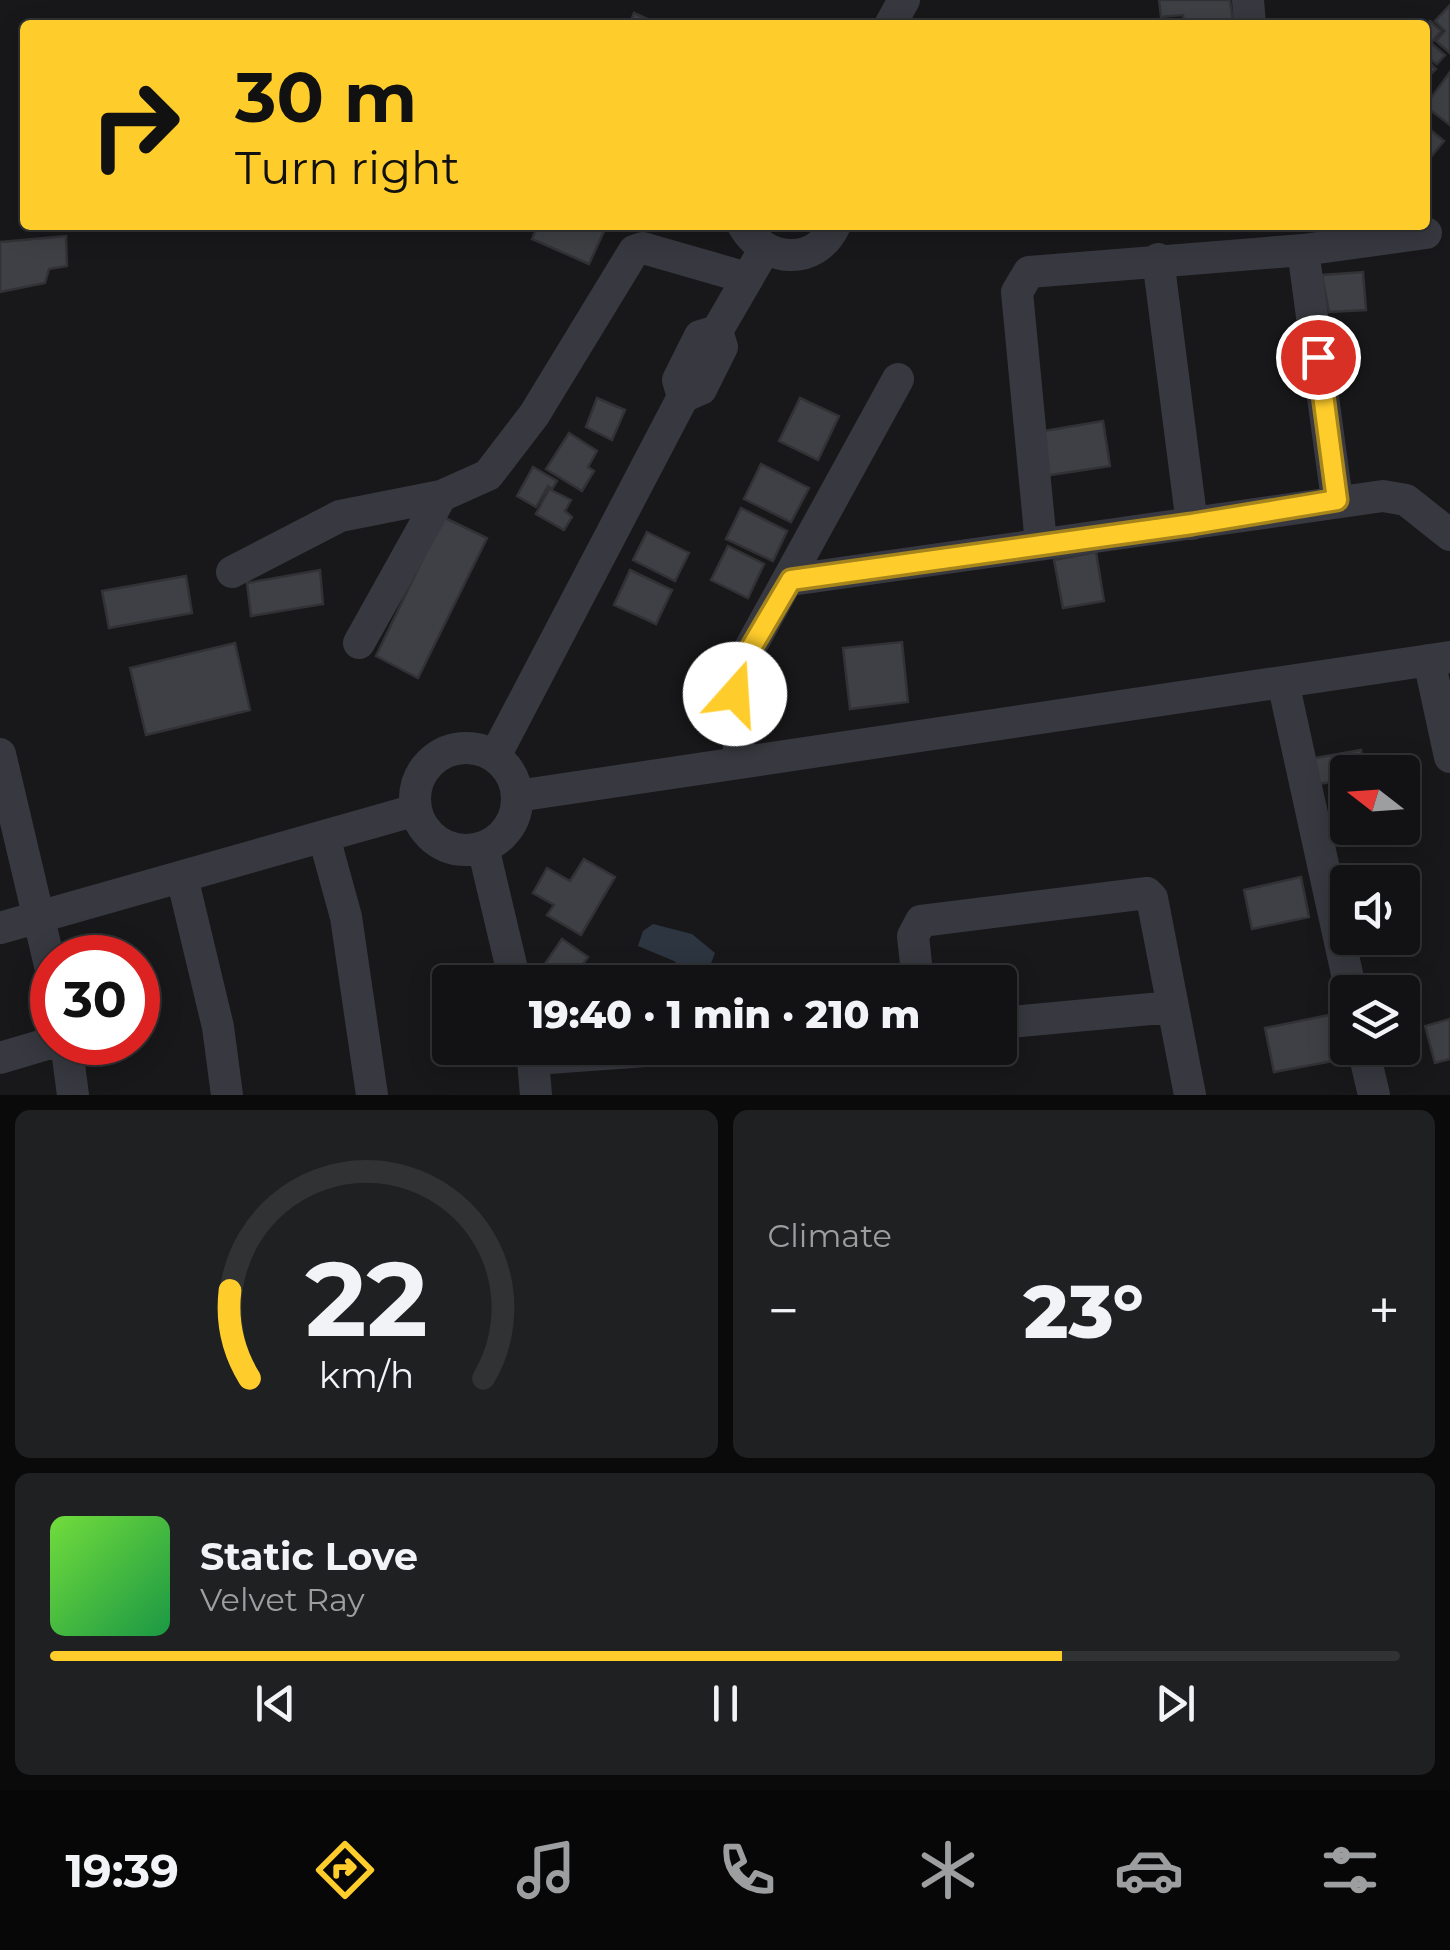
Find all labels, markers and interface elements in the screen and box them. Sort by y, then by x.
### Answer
text: 30 m [235,54,417,140]
icon: right [70,60,200,190]
text: Turn right [235,140,460,195]
pin [1276,315,1361,400]
icon: arrive [1291,330,1346,385]
position arrow [683,642,787,746]
north arrow [1330,755,1420,845]
map controls [1330,755,1420,1065]
button: sound [1330,865,1420,955]
speed limit sign: 30 [30,935,160,1065]
button: layers [1330,975,1420,1065]
text: 19:40 · 1 min · 210 m [529,991,920,1038]
text: Climate [768,1216,892,1255]
text: 22 [305,1235,428,1362]
text: 23° [1024,1265,1144,1357]
text: − [768,1277,799,1344]
text: + [1368,1277,1400,1344]
text: km/h [319,1353,414,1397]
text: Static Love [200,1533,418,1580]
text: Velvet Ray [200,1580,365,1619]
icon: previous [248,1676,303,1731]
icon: pause [698,1676,753,1731]
icon: next [1148,1676,1203,1731]
icon: directions [310,1835,380,1905]
icon: music [511,1835,581,1905]
icon: phone [712,1835,782,1905]
icon: climate [913,1835,983,1905]
icon: car [1114,1835,1184,1905]
icon: filters [1315,1835,1385,1905]
text: 19:39 [65,1843,179,1898]

